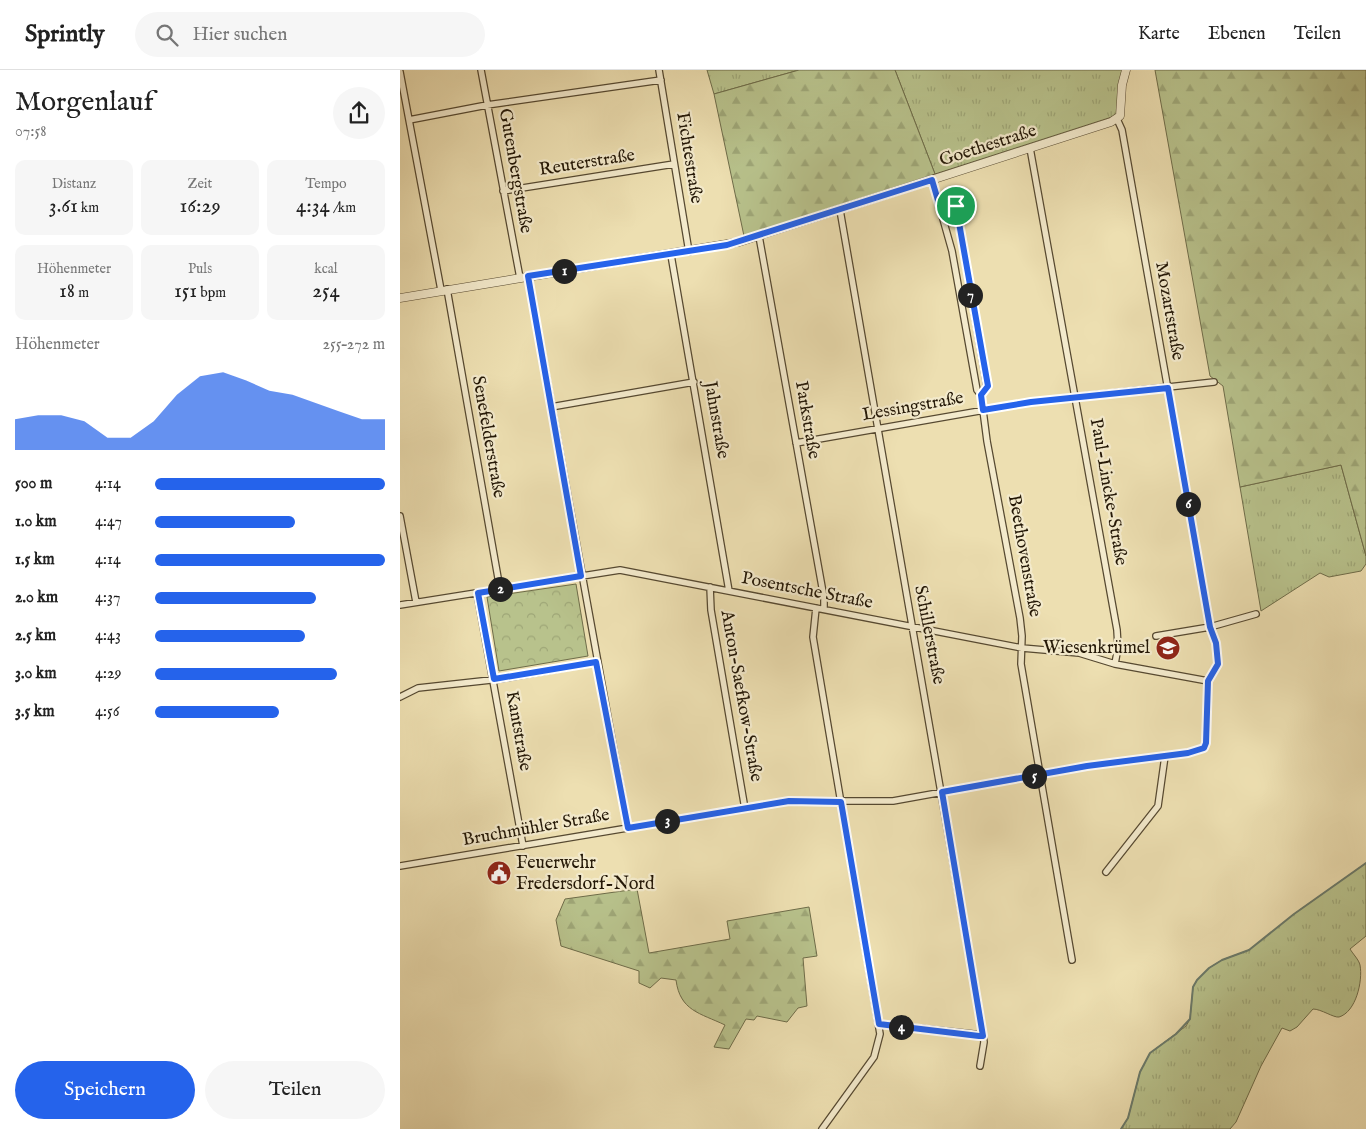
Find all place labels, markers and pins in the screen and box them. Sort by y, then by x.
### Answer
pin [935,185,977,227]
pin: 1 [552,258,576,284]
pin: 7 [958,282,982,308]
pin: 6 [1176,492,1200,516]
pin: 2 [488,576,512,602]
school or university icon: Wiesenkrümel [1155,635,1181,661]
place label: Wiesenkrümel [1043,637,1150,660]
pin: 5 [1022,764,1046,788]
pin: 3 [654,808,680,834]
place label: Feuerwehr Fredersdorf-Nord [516,852,655,896]
public building icon: Feuerwehr Fredersdorf-Nord [486,860,512,886]
pin: 4 [888,1014,914,1040]

